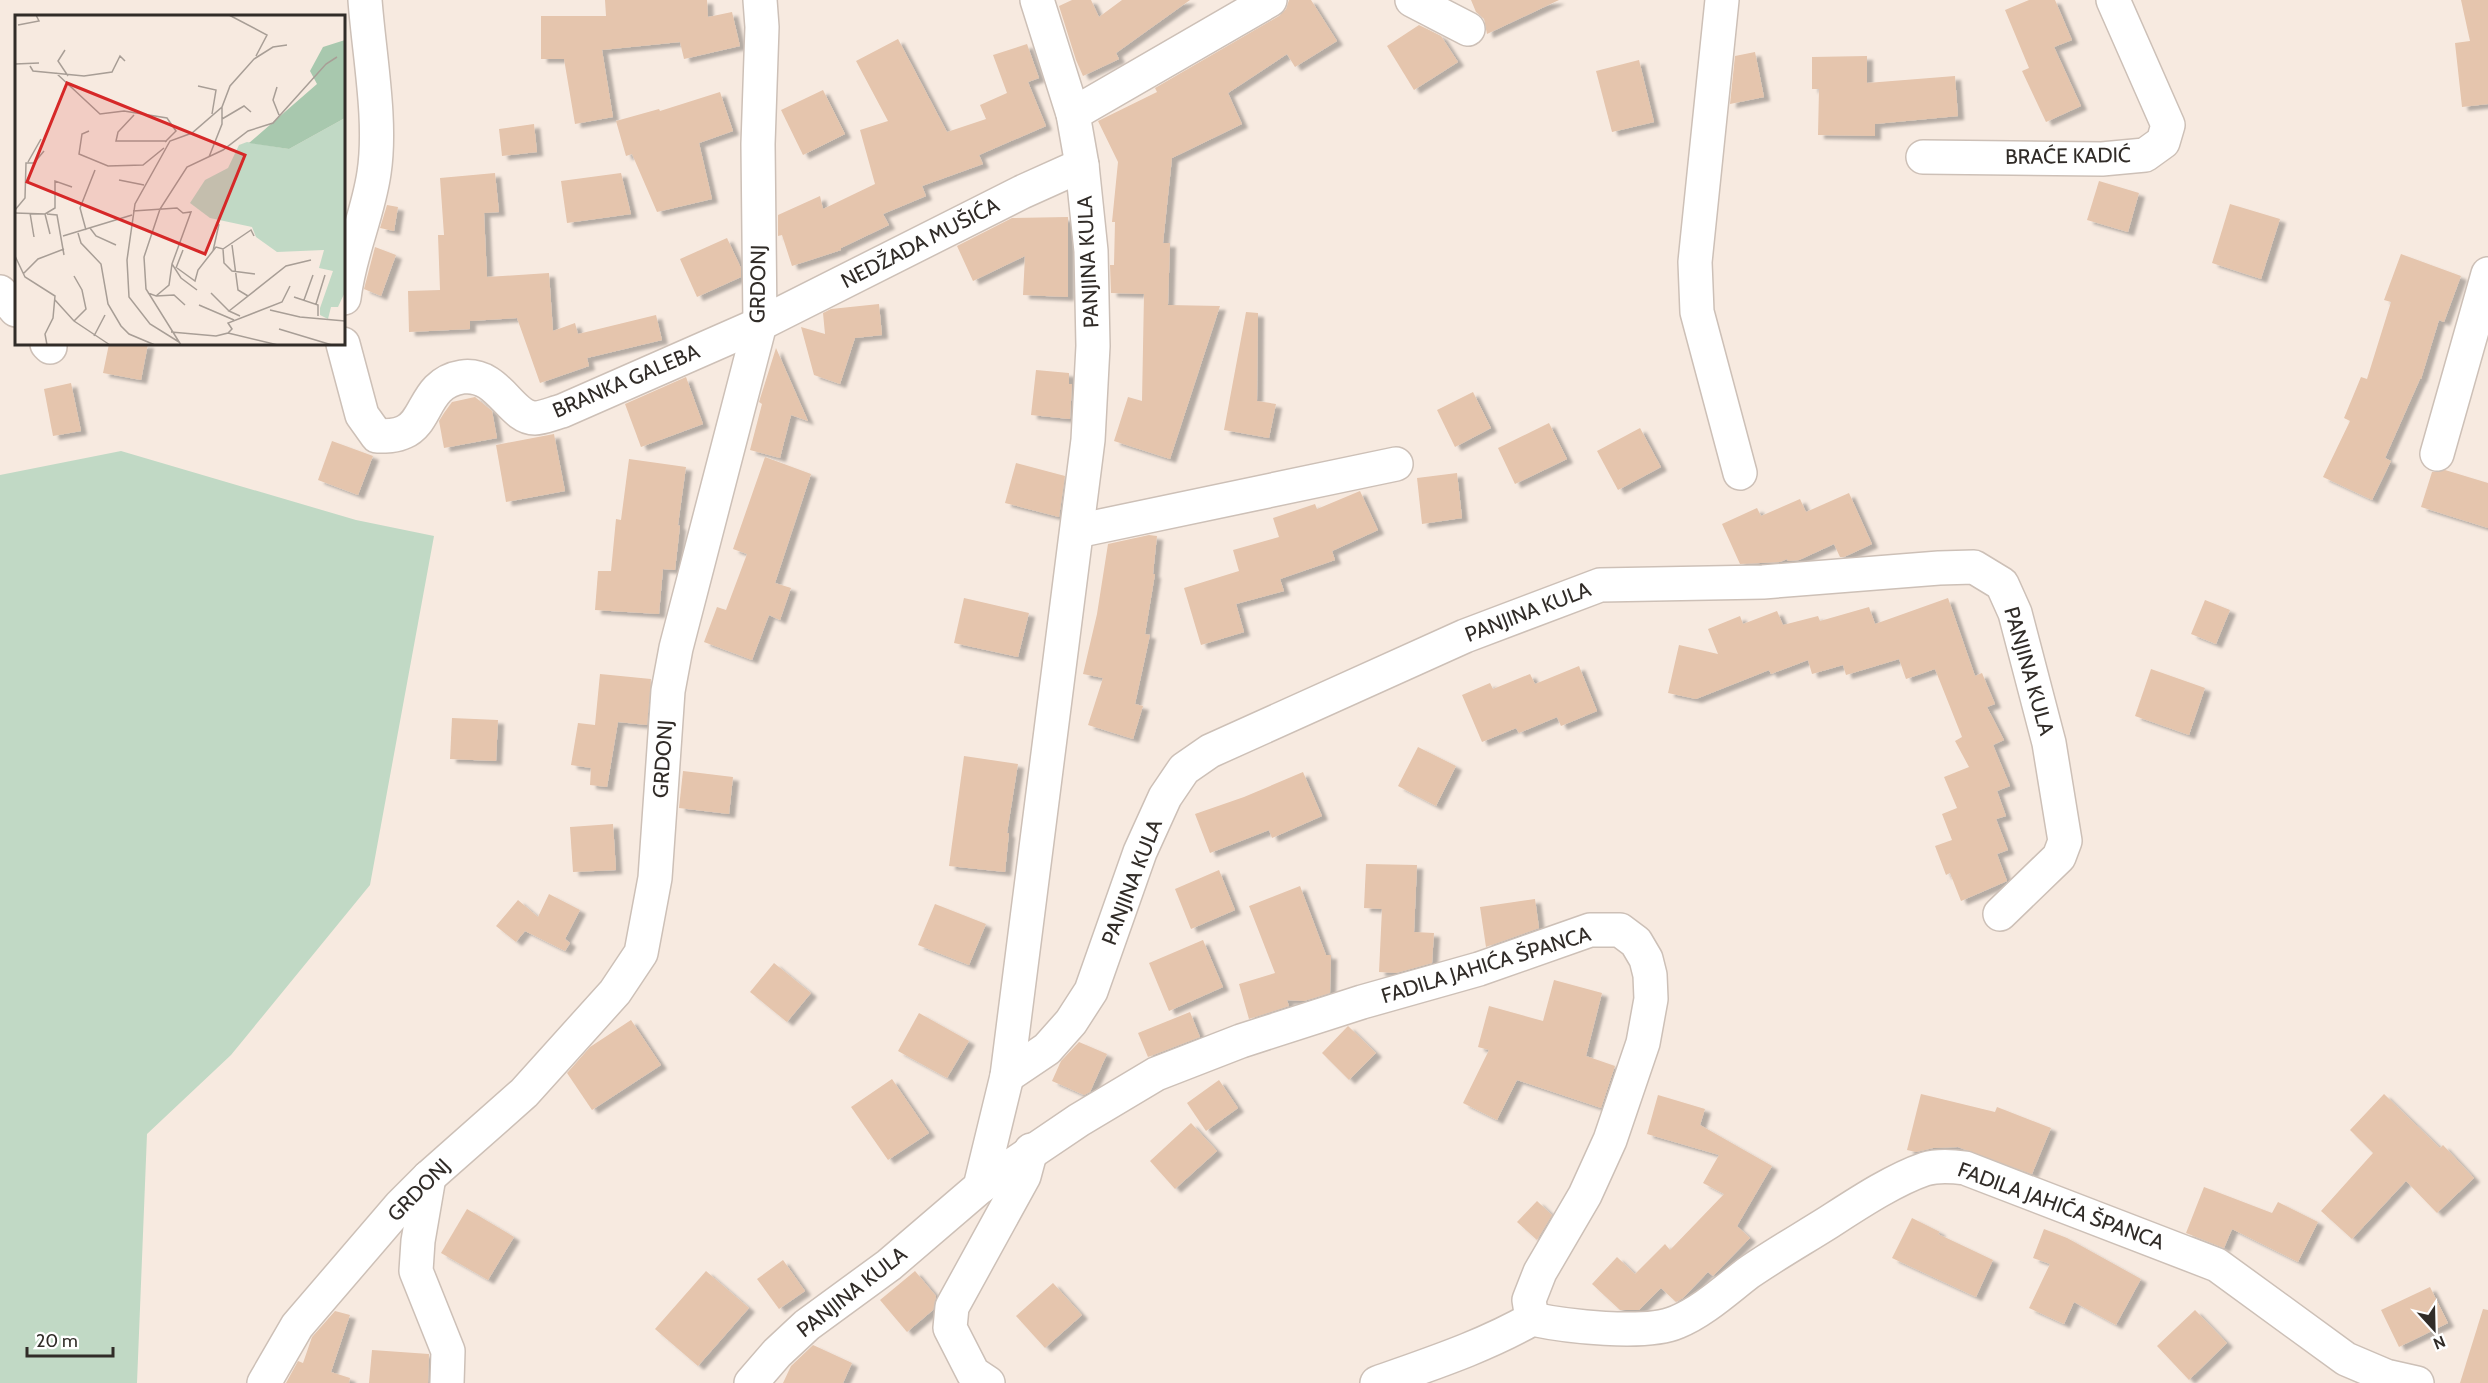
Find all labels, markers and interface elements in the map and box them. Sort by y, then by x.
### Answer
inset map [15,15,345,345]
street label: BRAĆE KADIĆ [2005,142,2131,169]
street label: NEDŽADA MUŠIĆA [836,191,1003,293]
street label: PANJINA KULA [1072,195,1103,329]
street label: GRDONJ [744,245,771,323]
street label: BRANKA GALEBA [549,338,703,423]
street label: PANJINA KULA [1461,576,1594,647]
street label: PANJINA KULA [1999,604,2060,738]
street label: GRDONJ [647,719,678,799]
street label: PANJINA KULA [1096,815,1167,948]
street label: FADILA JAHIĆA ŠPANCA [1378,921,1594,1008]
street label: GRDONJ [382,1153,455,1226]
street label: FADILA JAHIĆA ŠPANCA [1955,1157,2168,1255]
street label: PANJINA KULA [792,1241,912,1342]
north arrow [2404,1299,2464,1359]
scale bar [27,1320,112,1358]
text: 20 m [36,1330,78,1352]
text: N [2431,1332,2448,1353]

